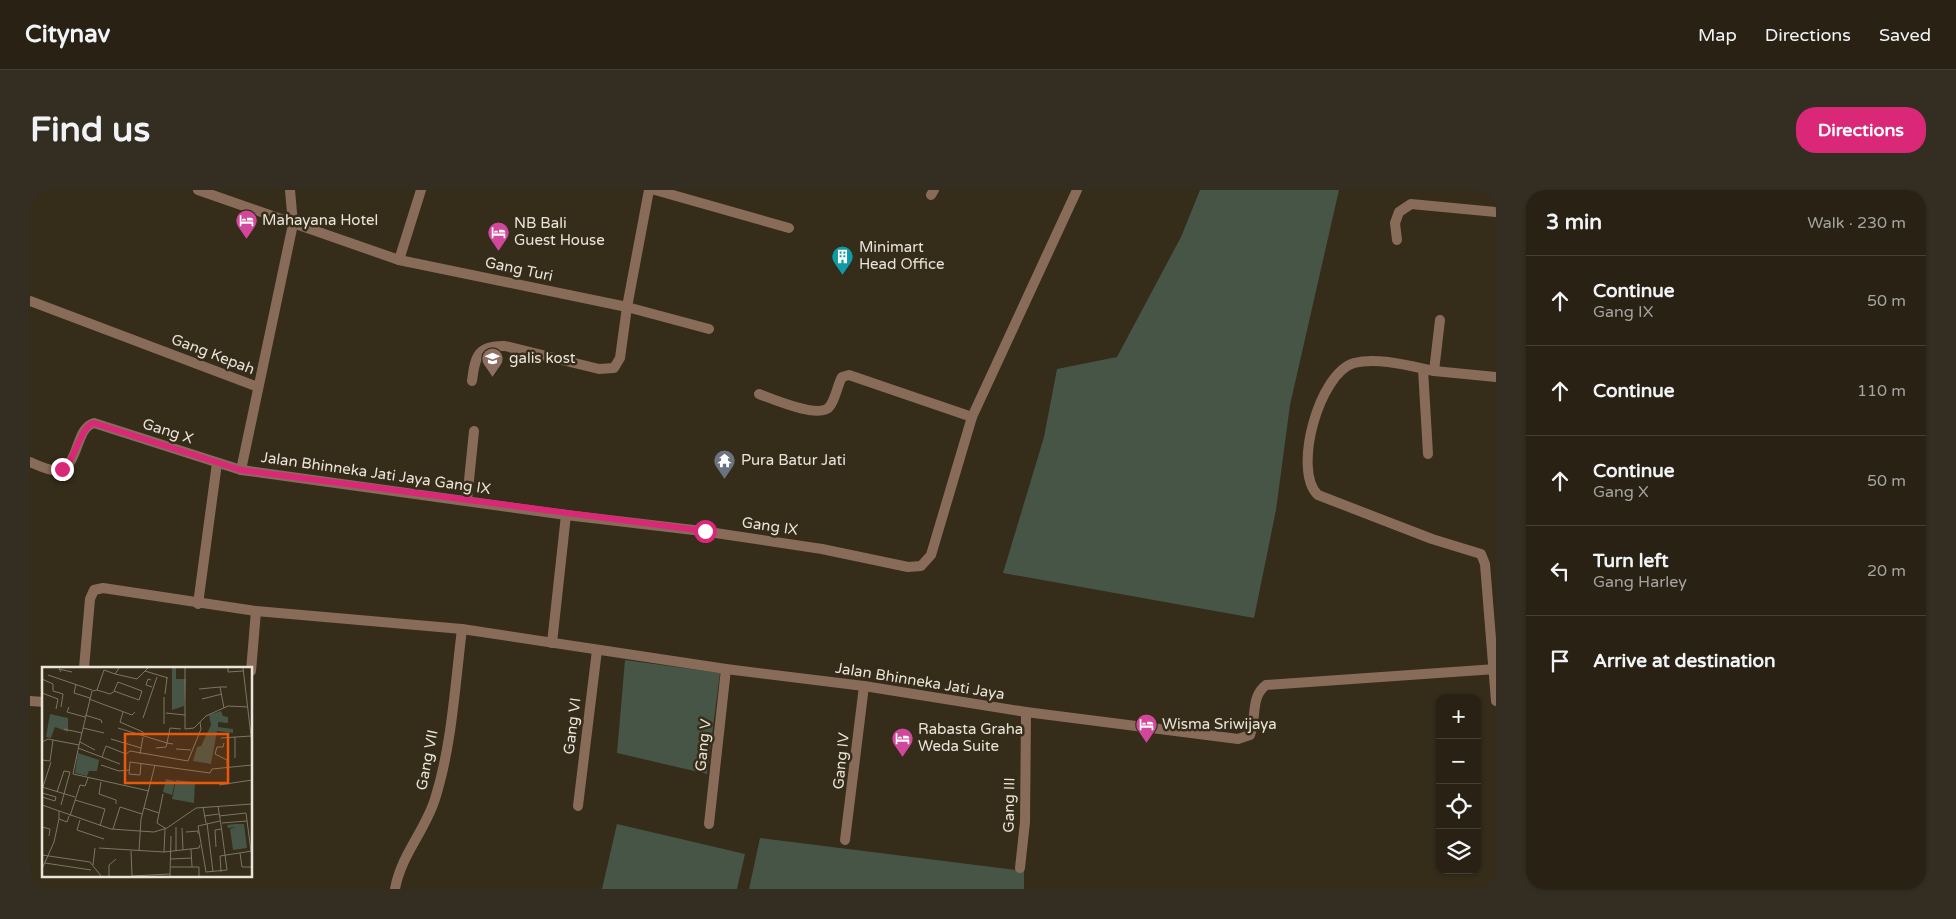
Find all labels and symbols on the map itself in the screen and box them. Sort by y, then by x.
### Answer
hotel icon: Mahayana Hotel [234,208,258,239]
place label: Mahayana Hotel [262,211,378,229]
place label: NB Bali Guest House [514,214,605,249]
hotel icon: NB Bali Guest House [486,220,510,251]
place label: Minimart Head Office [859,238,944,273]
building icon: Minimart Head Office [831,244,855,275]
street label: Gang Turi [483,253,555,285]
street label: Gang Kepah [169,330,257,378]
school or university icon: galis kost [481,346,505,377]
place label: galis kost [509,349,576,367]
street label: Gang X [140,414,196,448]
street label: Jalan Bhinneka Jati Jaya Gang IX [260,448,492,498]
temple icon: Pura Batur Jati [713,448,737,479]
place label: Pura Batur Jati [741,451,846,469]
route end [51,458,74,481]
street label: Gang IX [741,513,799,539]
route start [694,520,717,543]
street label: Jalan Bhinneka Jati Jaya [834,659,1006,703]
inset map [42,667,252,876]
street label: Gang VI [560,697,584,755]
hotel icon: Wisma Sriwijaya [1134,712,1158,743]
place label: Wisma Sriwijaya [1162,715,1277,733]
street label: Gang V [691,717,715,772]
place label: Rabasta Graha Weda Suite [918,720,1023,755]
hotel icon: Rabasta Graha Weda Suite [890,726,914,757]
street label: Gang VII [412,728,442,792]
street label: Gang IV [829,731,853,790]
street label: Gang III [1000,777,1018,833]

